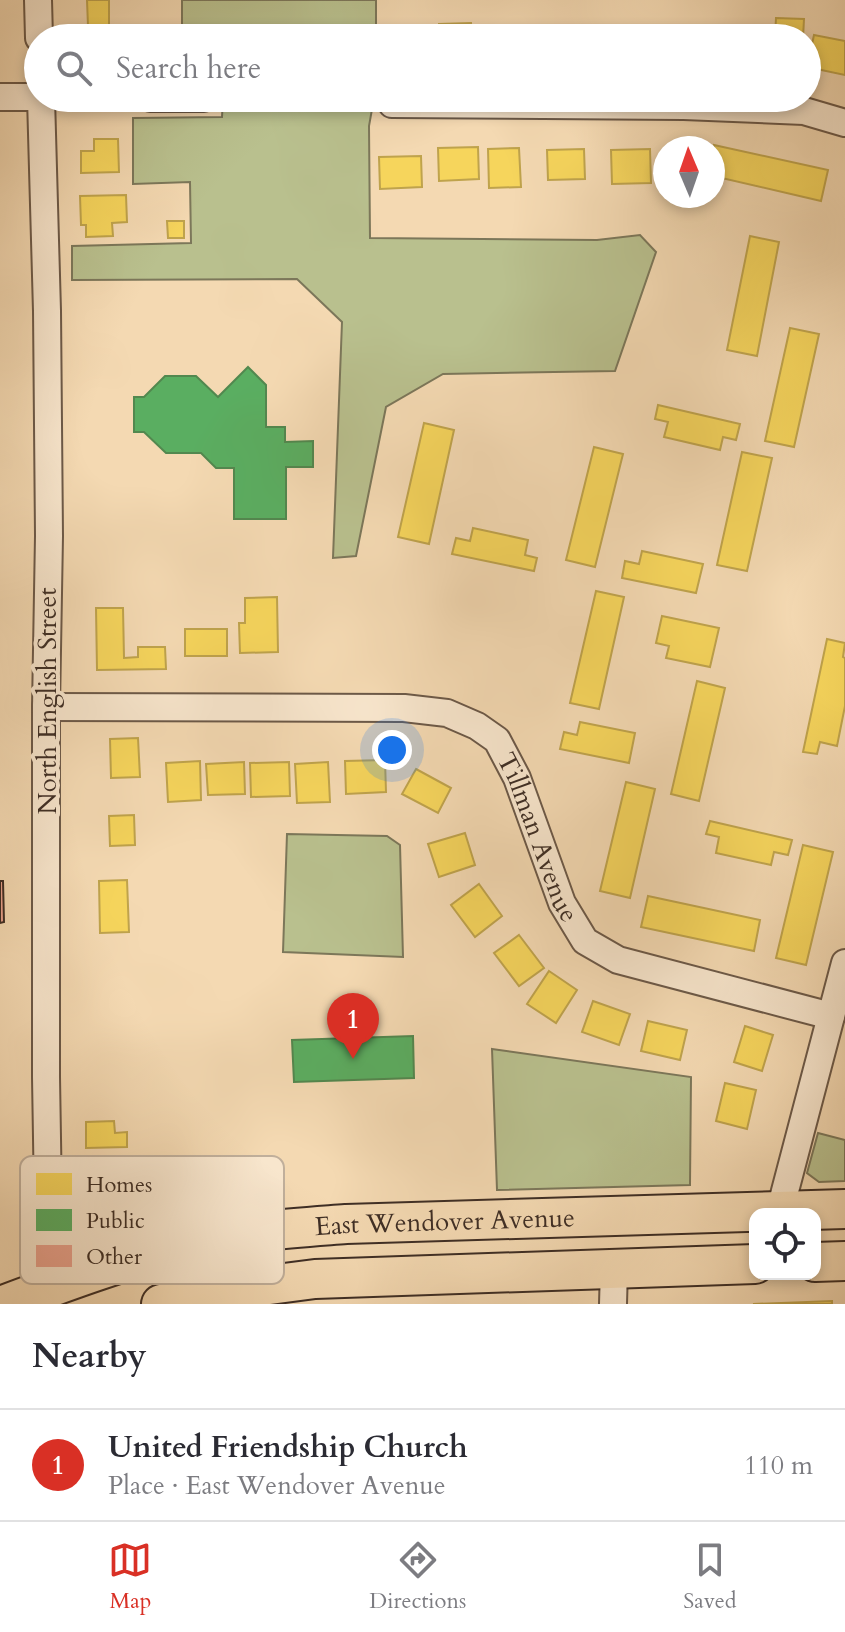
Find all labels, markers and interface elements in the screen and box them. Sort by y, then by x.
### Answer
search box [24,24,821,112]
icon: search [52,46,96,90]
text: Search here [116,48,261,89]
north arrow [653,136,725,208]
street label: North English Street [30,587,65,815]
your location [372,730,412,770]
street label: Tillman Avenue [489,746,587,929]
pin: 1 [327,993,379,1059]
legend [20,1156,284,1284]
text: Homes [86,1170,152,1200]
street label: East Wendover Avenue [314,1200,575,1244]
text: Public [86,1206,145,1236]
map controls [749,1208,821,1280]
button: locate [749,1208,821,1280]
text: Other [86,1242,143,1272]
text: Nearby [32,1333,147,1379]
text: United Friendship Church [108,1427,468,1468]
text: 1 [51,1448,65,1483]
text: 110 m [744,1448,813,1483]
text: Place · East Wendover Avenue [108,1468,446,1503]
tab: Map [108,1538,152,1616]
tab: Directions [369,1538,466,1616]
tab: Saved [683,1538,737,1616]

